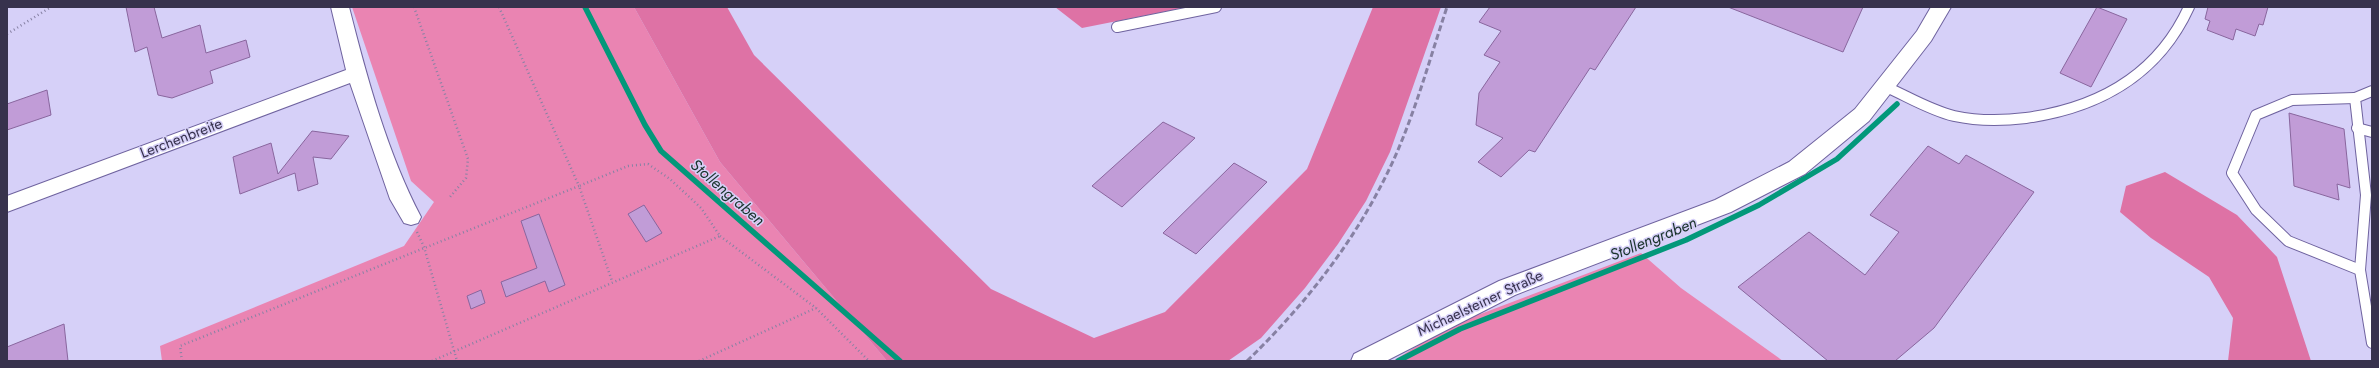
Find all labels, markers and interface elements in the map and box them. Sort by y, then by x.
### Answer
street label: Lerchenbreite [137,112,226,164]
water label: Stollengraben [685,154,770,231]
water label: Stollengraben [1606,211,1700,266]
street label: Michaelsteiner Straße [1414,264,1547,342]

